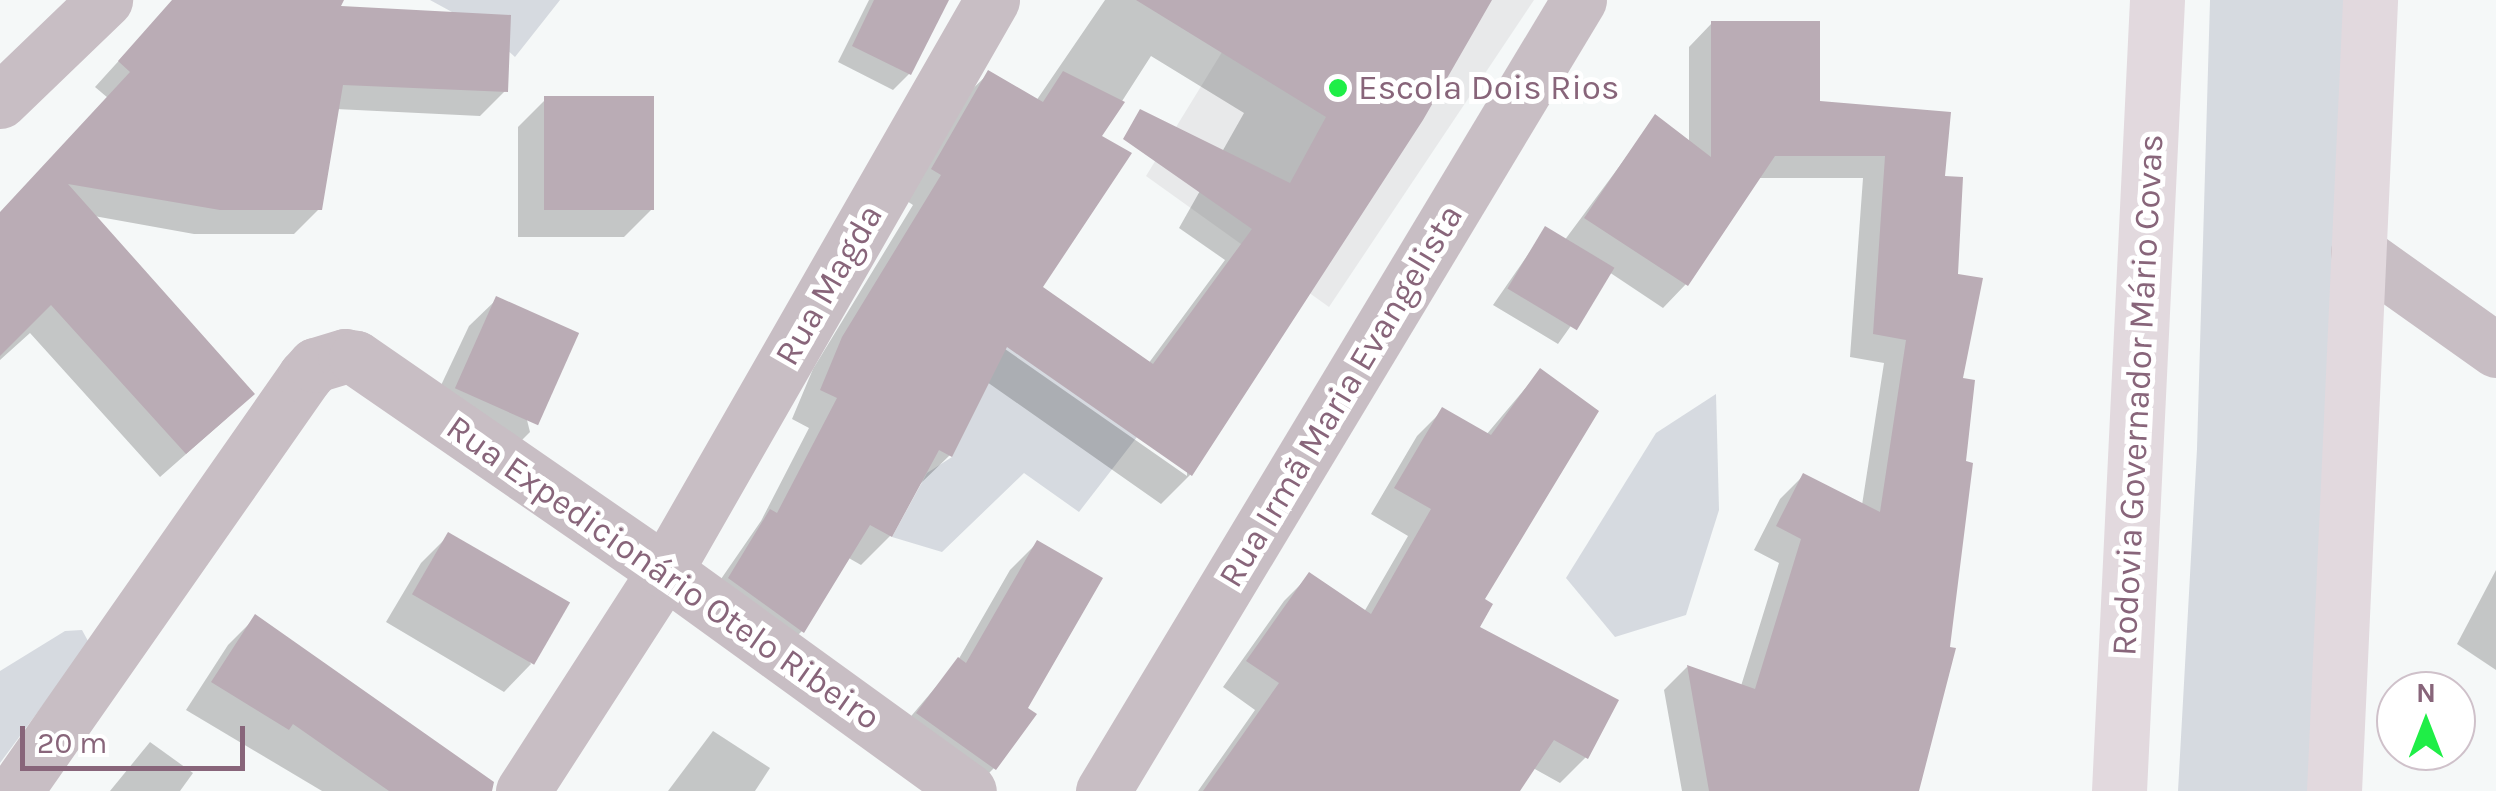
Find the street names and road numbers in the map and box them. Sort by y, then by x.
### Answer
street label: Rodovia Governador Mário Covas [2103,133,2173,657]
street label: Rua Magda [766,197,892,373]
street label: Rua Irmã Maria Evangelista [1210,197,1472,595]
street label: Rua Expedicionário Otelo Ribeiro [438,407,888,739]

